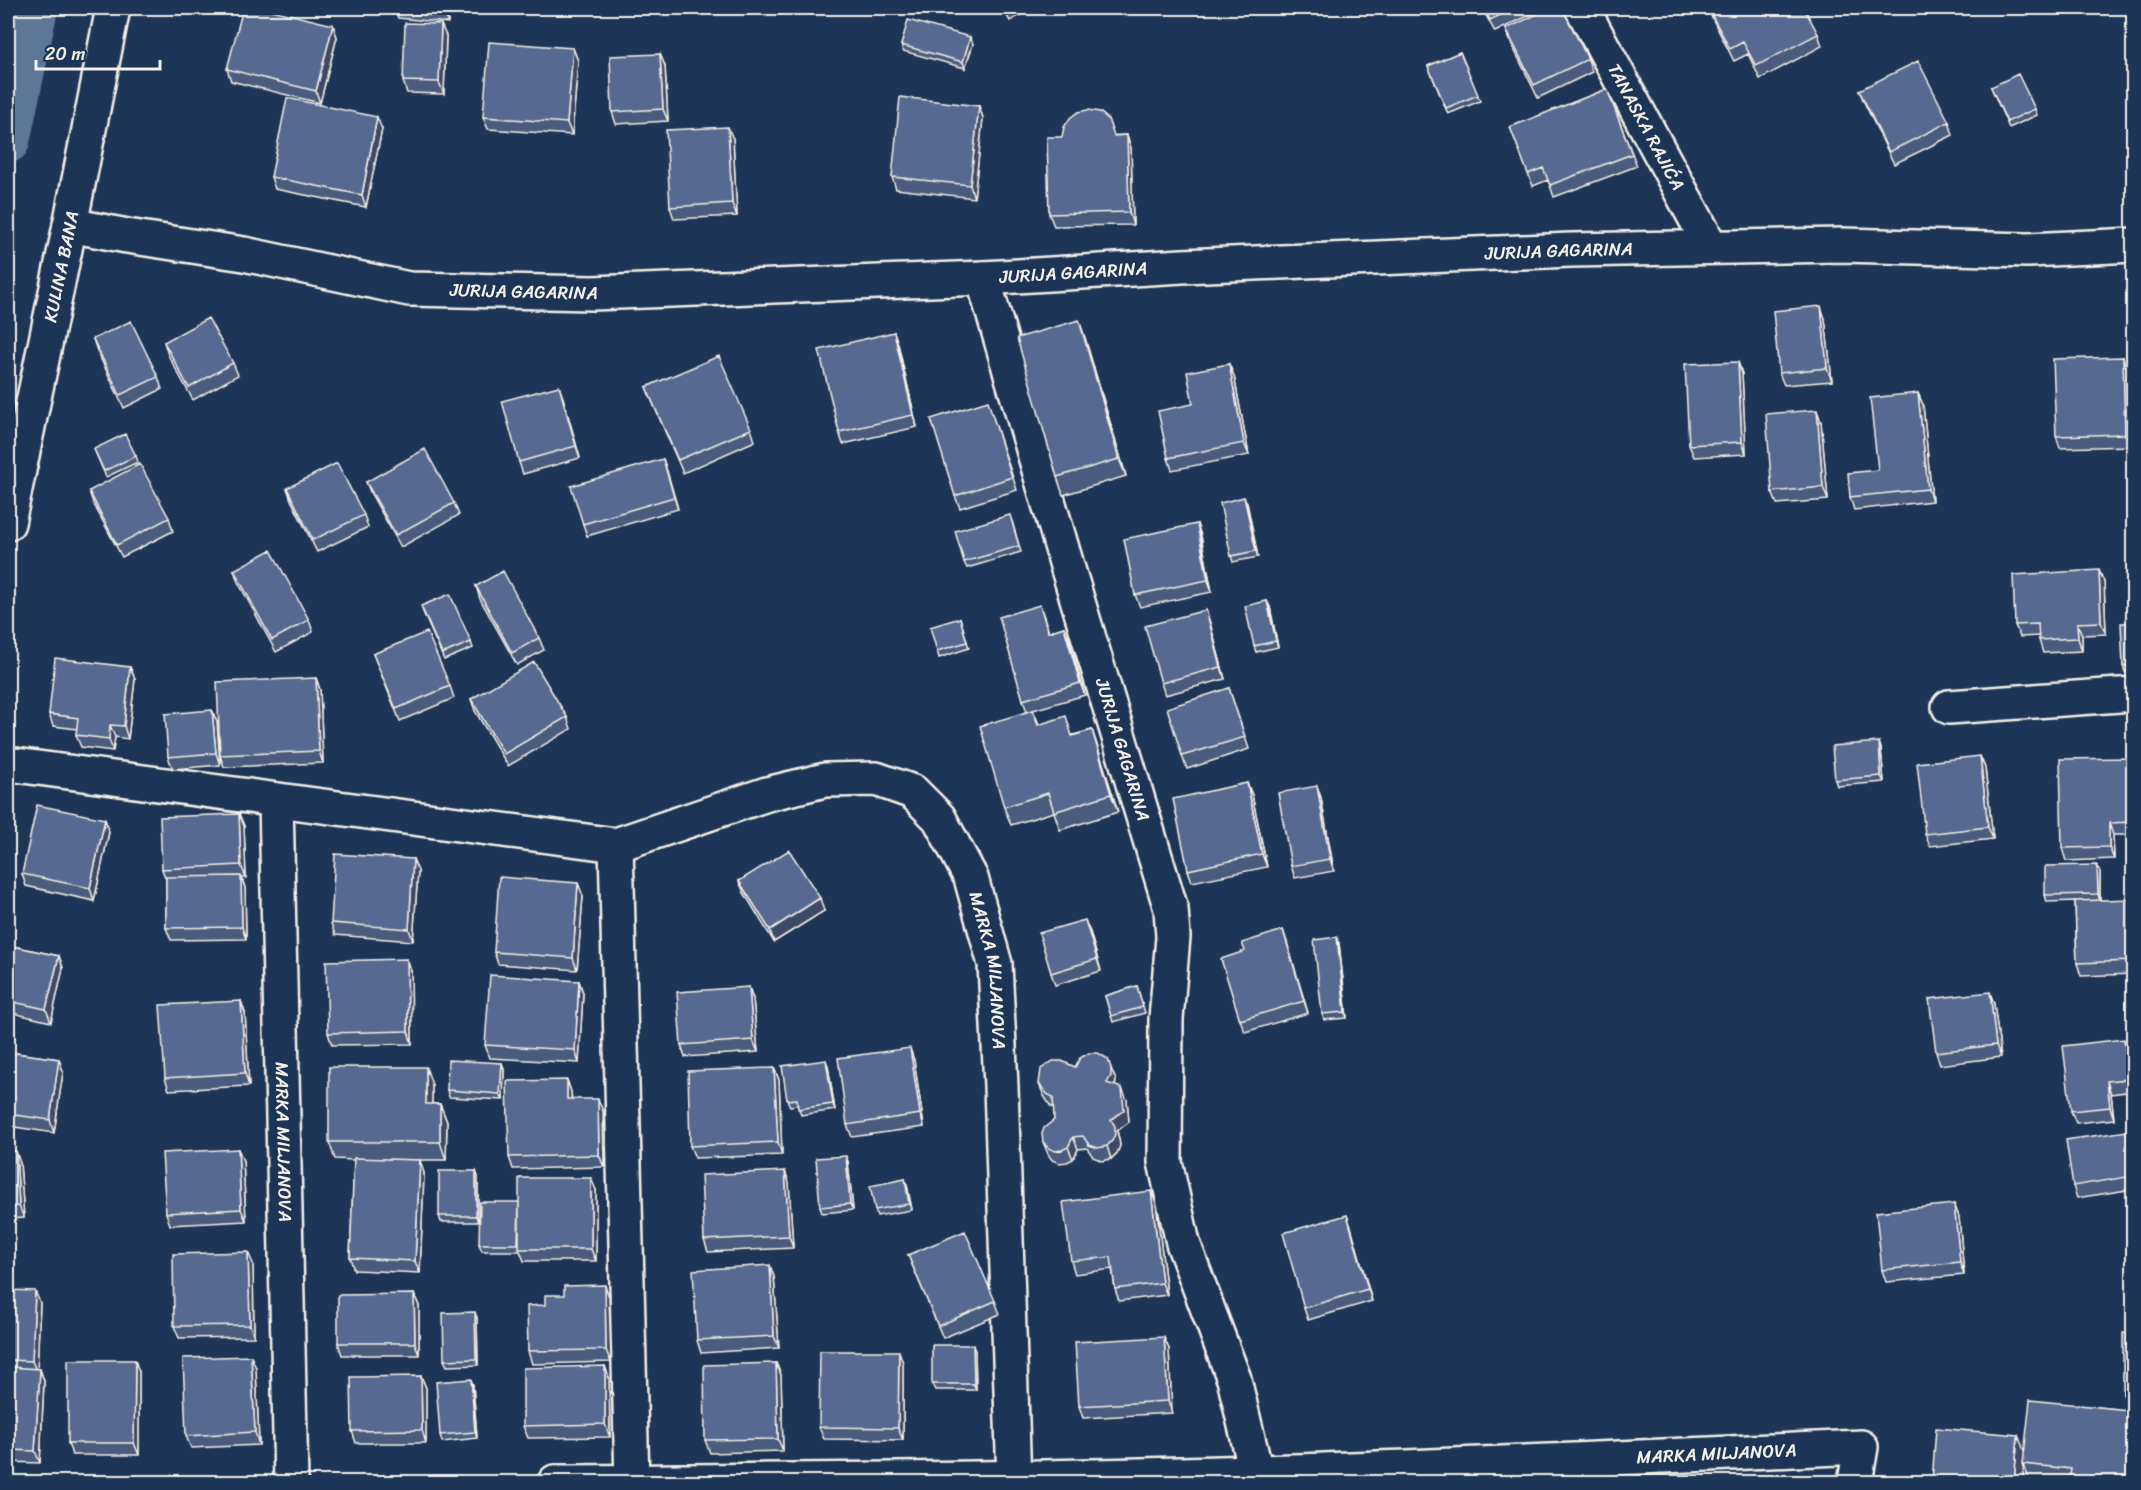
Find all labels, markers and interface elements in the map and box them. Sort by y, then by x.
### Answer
scale bar [36,33,160,71]
text: 20 m [45,38,85,70]
street label: TANASKA RAJIĆA [1599,57,1694,196]
street label: KULINA BANA [34,208,88,325]
street label: JURIJA GAGARINA [1483,233,1633,270]
street label: JURIJA GAGARINA [997,252,1148,293]
street label: JURIJA GAGARINA [448,274,599,309]
street label: JURIJA GAGARINA [1086,673,1160,825]
street label: MARKA MILJANOVA [959,888,1015,1050]
street label: MARKA MILJANOVA [266,1062,301,1222]
street label: MARKA MILJANOVA [1636,1434,1797,1473]

